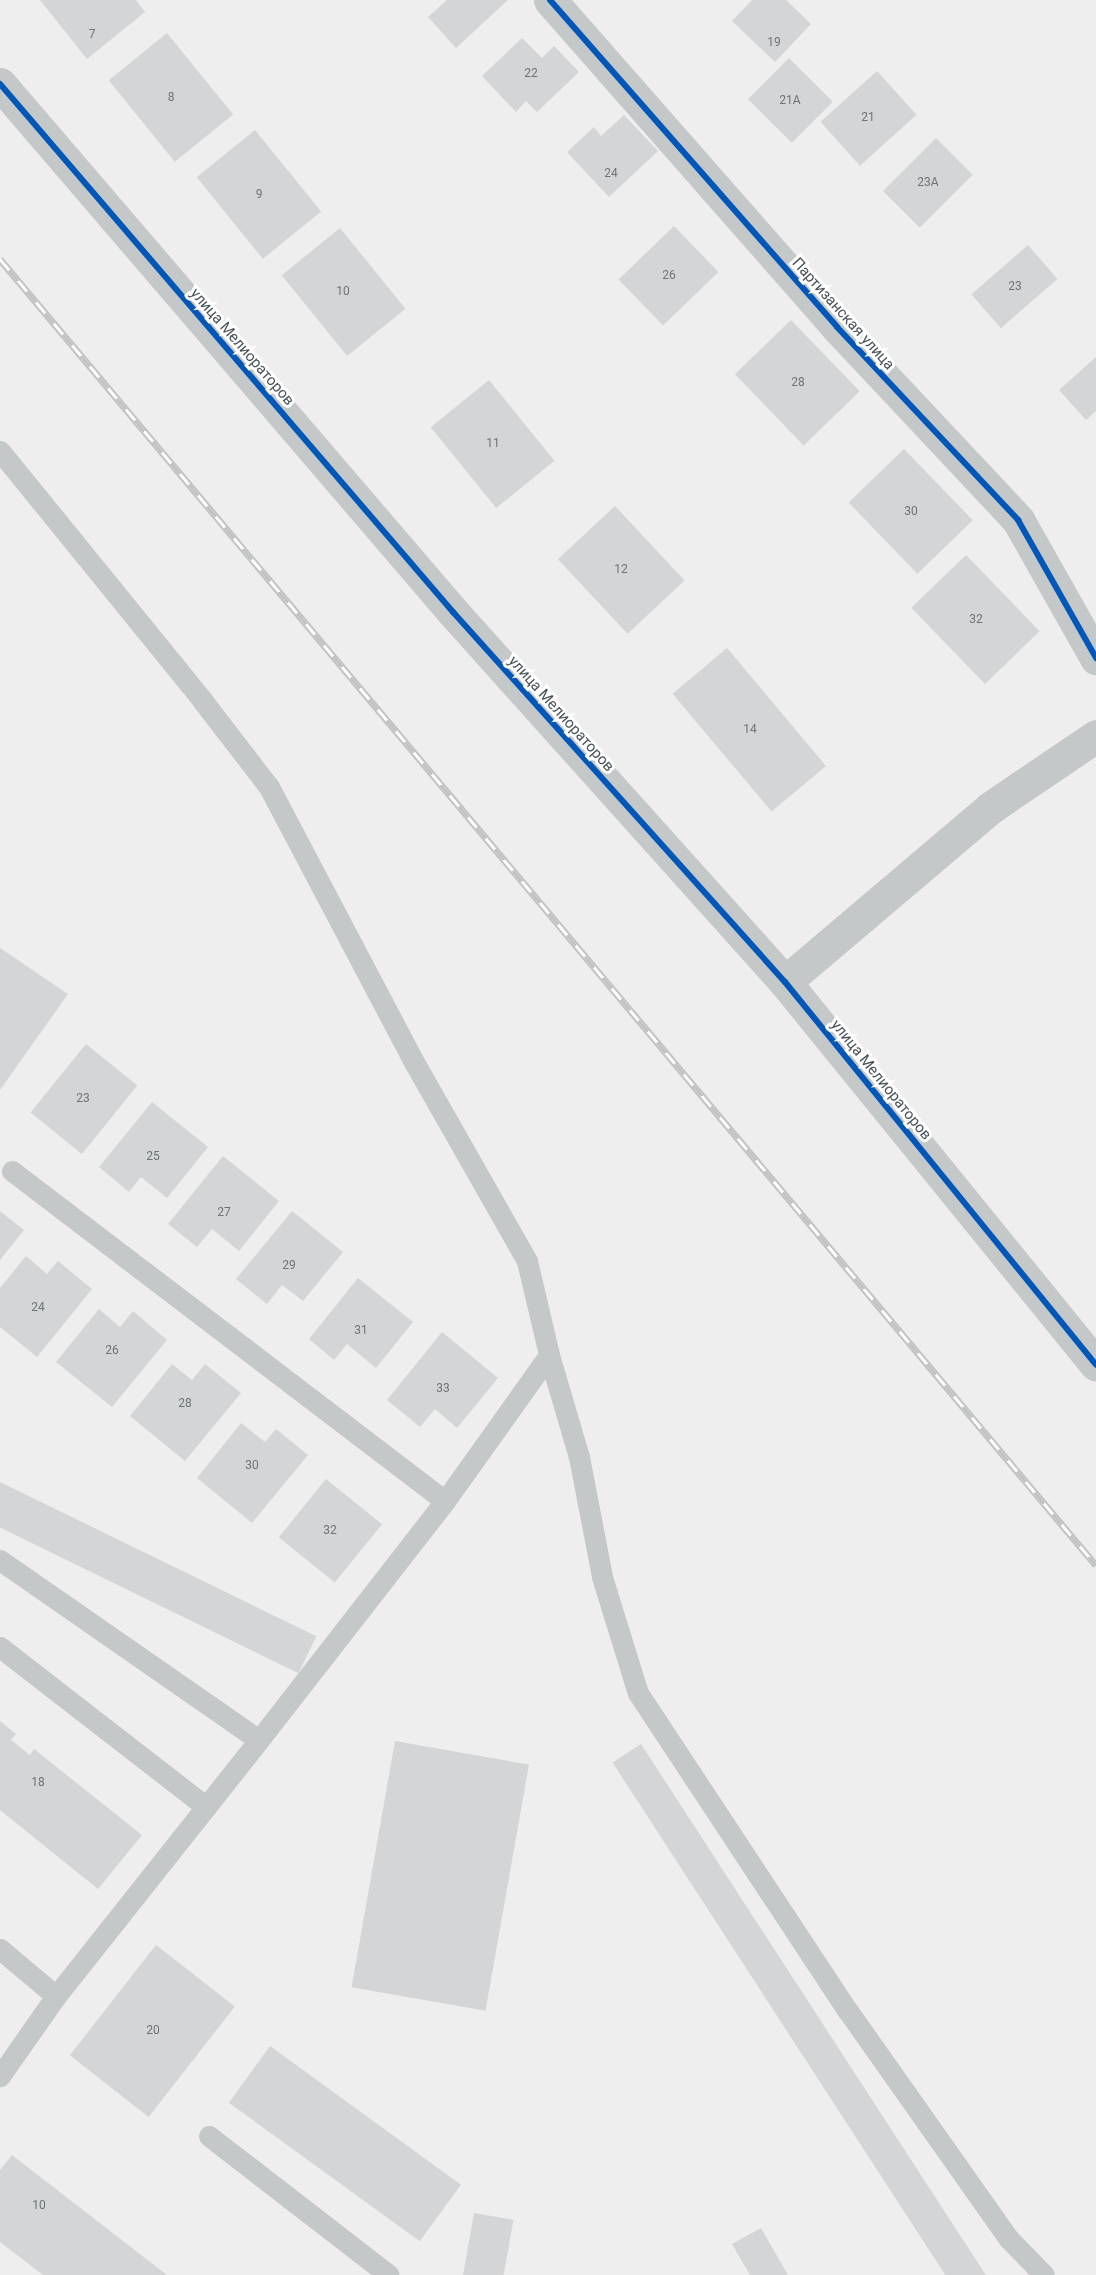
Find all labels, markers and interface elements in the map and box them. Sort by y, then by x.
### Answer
house number: 7 [89,28,95,42]
house number: 19 [767,36,781,50]
house number: 22 [524,67,538,81]
house number: 8 [168,91,174,105]
house number: 21А [779,94,801,108]
house number: 21 [861,111,875,125]
house number: 24 [604,167,618,181]
house number: 23А [917,176,939,190]
house number: 9 [256,188,262,202]
street label: Партизанская улица [788,254,898,374]
house number: 26 [662,269,676,283]
house number: 23 [1008,280,1022,294]
street label: улица Мелиораторов [186,285,298,409]
house number: 10 [336,285,350,299]
house number: 28 [791,376,805,390]
house number: 11 [486,437,500,451]
house number: 30 [904,505,918,519]
house number: 12 [614,563,628,577]
house number: 32 [969,613,983,627]
street label: улица Мелиораторов [504,652,618,776]
house number: 14 [743,723,757,737]
street label: улица Мелиораторов [827,1016,935,1144]
house number: 23 [76,1092,90,1106]
house number: 25 [146,1150,160,1164]
house number: 27 [217,1206,231,1220]
house number: 29 [282,1259,296,1273]
house number: 24 [31,1301,45,1315]
house number: 31 [354,1324,368,1338]
house number: 26 [105,1344,119,1358]
house number: 33 [436,1382,450,1396]
house number: 28 [178,1397,192,1411]
house number: 30 [245,1459,259,1473]
house number: 32 [323,1524,337,1538]
house number: 18 [31,1776,45,1790]
house number: 20 [146,2024,160,2038]
house number: 10 [32,2199,46,2213]

